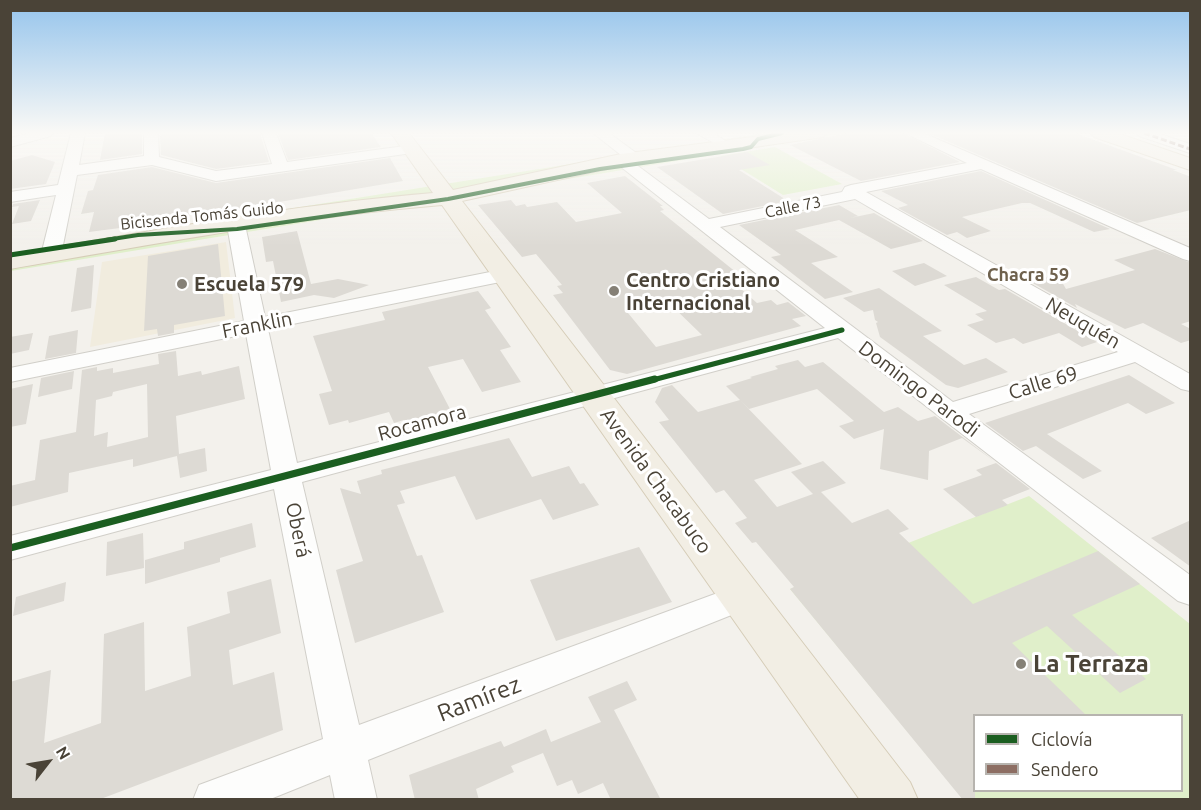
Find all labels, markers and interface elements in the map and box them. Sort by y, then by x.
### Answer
street label: Calle 73 [763,192,823,222]
street label: Bicisenda Tomás Guido [119,198,285,234]
district label: Chacra 59 [987,264,1069,286]
place label: Centro Cristiano Internacional [626,268,780,315]
place label: Escuela 579 [194,272,304,296]
marker: Escuela 579 [175,277,189,291]
marker: Centro Cristiano Internacional [607,284,621,298]
street label: Neuquén [1041,292,1125,354]
street label: Franklin [220,306,294,344]
street label: Domingo Parodi [854,336,984,442]
street label: Calle 69 [1005,361,1081,405]
street label: Rocamora [375,400,469,446]
street label: Avenida Chacabuco [595,404,717,558]
street label: Oberá [280,500,316,560]
place label: La Terraza [1033,650,1149,678]
marker: La Terraza [1014,657,1028,671]
street label: Ramírez [433,670,525,728]
legend [973,714,1183,792]
text: Ciclovía [1031,729,1092,749]
north arrow [18,732,78,792]
text: N [53,743,74,762]
text: Sendero [1031,759,1098,779]

